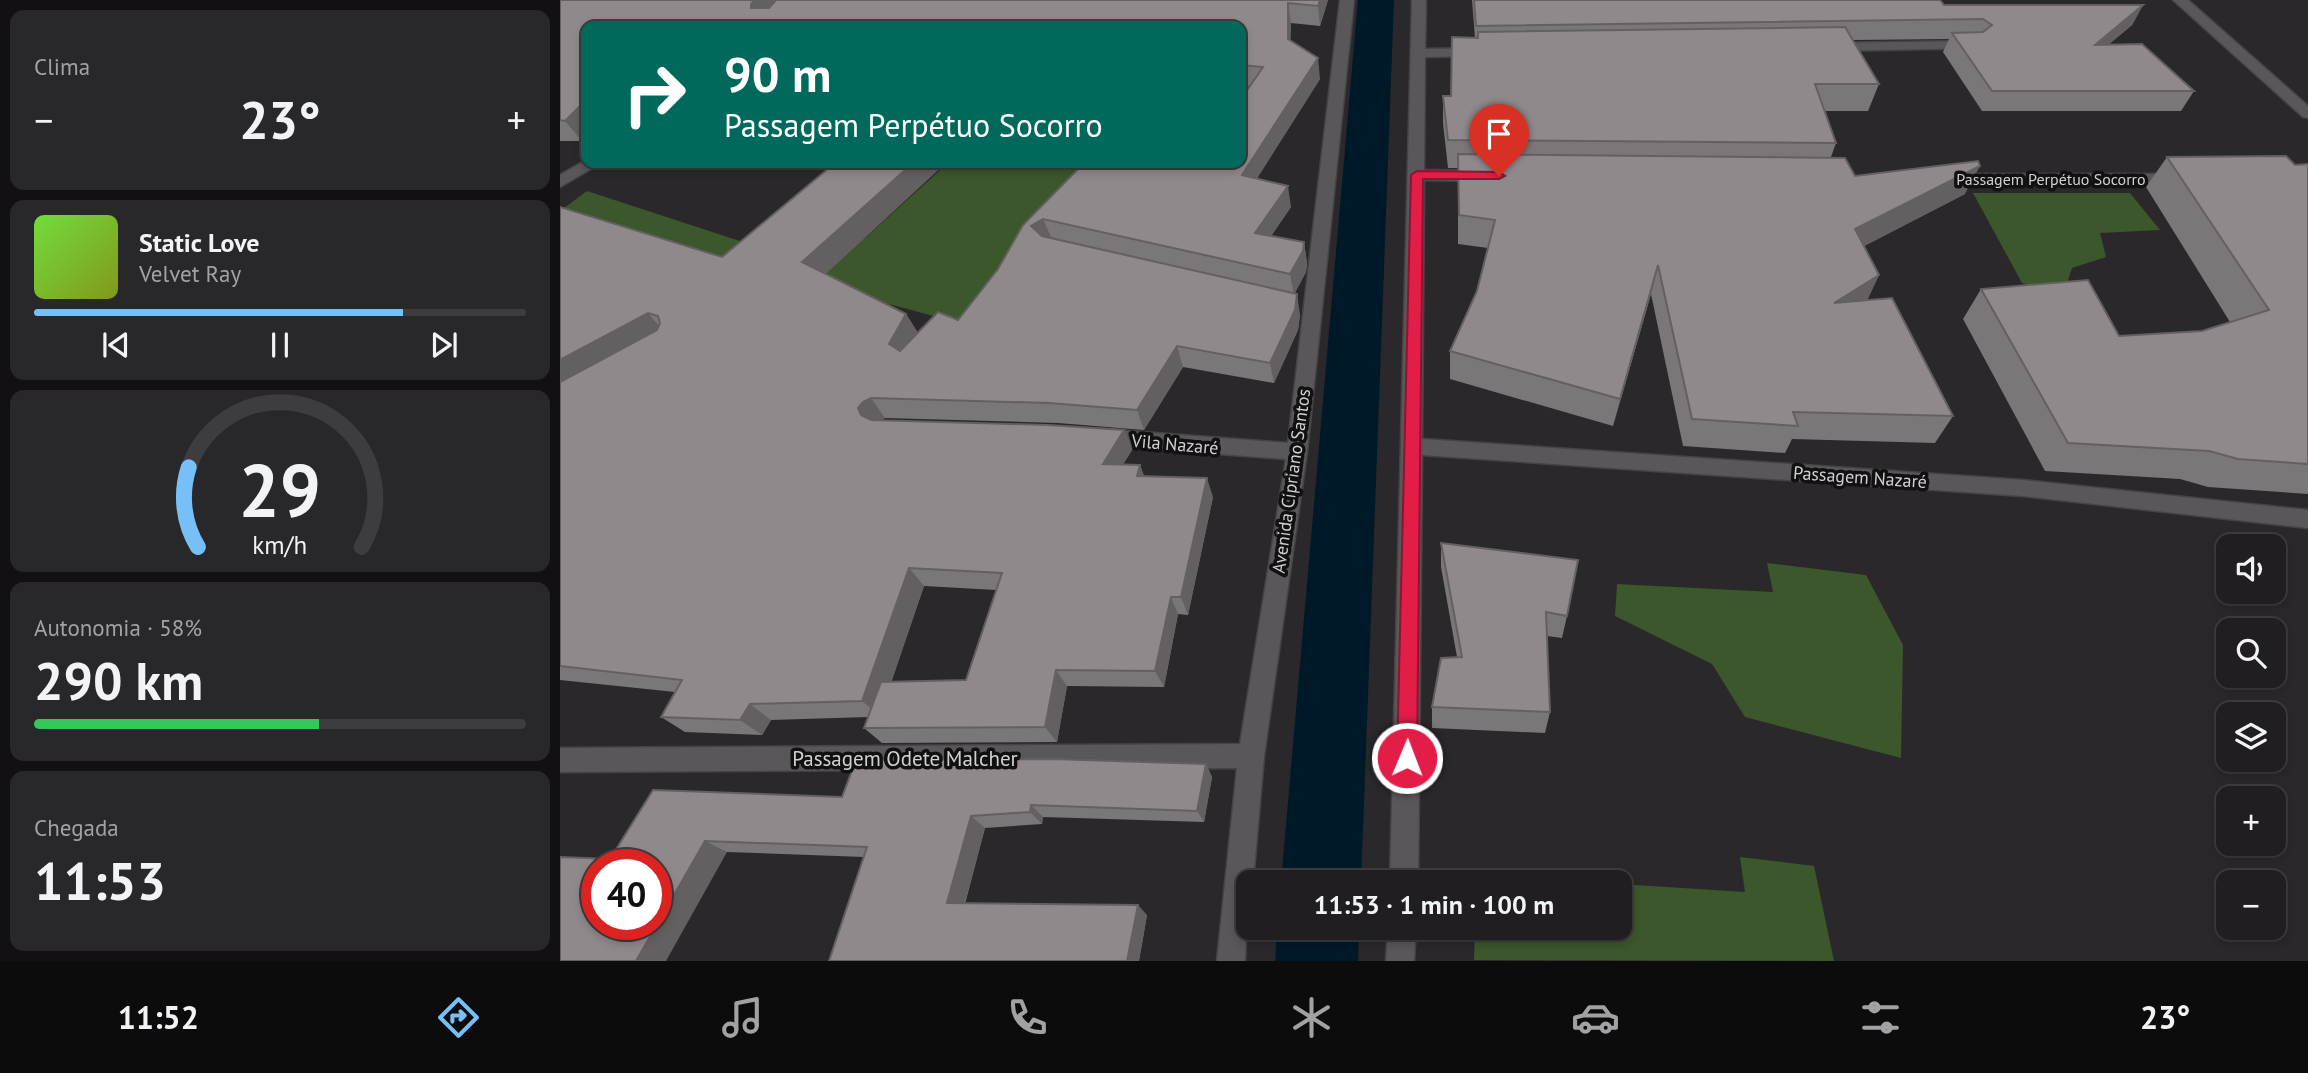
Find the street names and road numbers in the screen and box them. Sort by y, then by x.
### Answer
street label: Passagem Perpétuo Socorro [1956,169,2146,189]
street label: Avenida Cipriano Santos [1267,387,1315,575]
street label: Vila Nazaré [1130,429,1220,459]
street label: Passagem Nazaré [1792,461,1928,493]
street label: Passagem Odete Malcher [792,745,1018,772]

